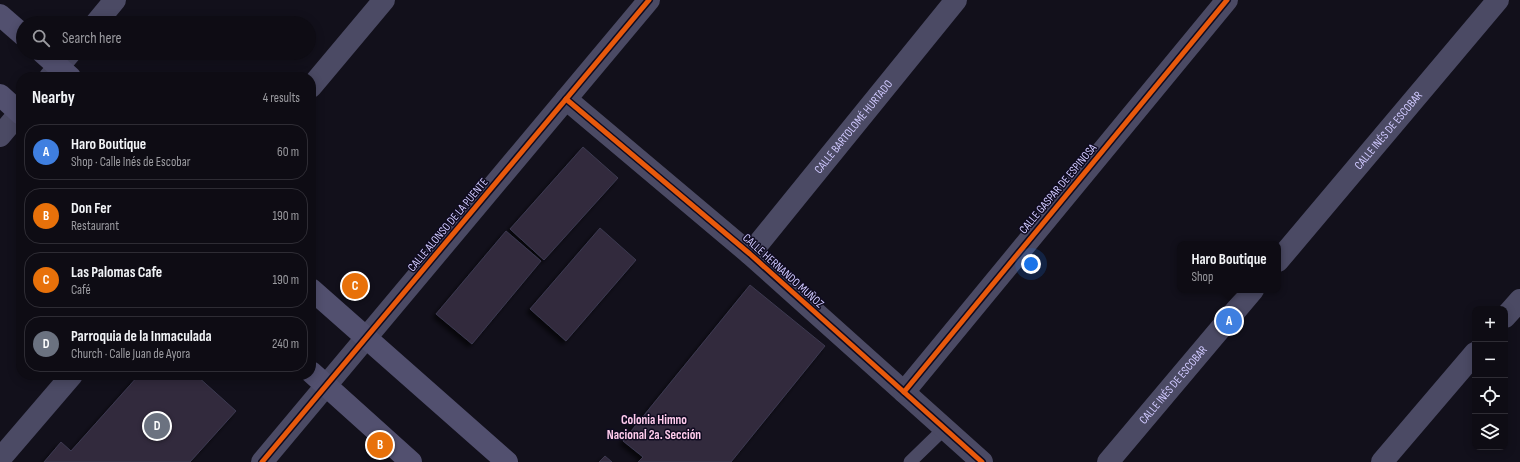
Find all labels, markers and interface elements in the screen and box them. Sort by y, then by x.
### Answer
search box [16,16,316,60]
icon: search [30,27,52,49]
text: Search here [62,29,122,48]
street label: CALLE BARTOLOMÉ HURTADO [811,77,896,176]
text: Nearby [32,88,75,108]
street label: CALLE INÉS DE ESCOBAR [1351,88,1426,173]
text: 4 results [263,90,300,106]
text: Haro Boutique [71,135,146,154]
street label: CALLE GASPAR DE ESPINOSA [1016,140,1101,237]
text: A [43,144,49,160]
text: 60 m [277,144,299,160]
text: Shop · Calle Inés de Escobar [71,154,190,170]
street label: CALLE ALONSO DE LA PUENTE [405,175,491,275]
text: Don Fer [71,199,111,218]
text: B [43,208,49,224]
text: 190 m [272,208,299,224]
text: Restaurant [71,218,119,234]
street label: CALLE HERNANDO MUÑOZ [739,231,827,312]
popup [1177,241,1281,293]
text: Haro Boutique [1191,250,1267,269]
your location [1021,254,1041,274]
text: Las Palomas Cafe [71,263,162,282]
text: Shop [1191,269,1213,285]
pin: C [342,271,368,301]
text: C [43,272,49,288]
text: 190 m [272,272,299,288]
text: Café [71,282,91,298]
pin: A [1216,306,1242,336]
map controls [1472,306,1508,450]
button: + [1472,306,1508,342]
text: Parroquia de la Inmaculada [71,327,212,346]
text: D [43,336,49,352]
text: 240 m [272,336,299,352]
street label: CALLE INÉS DE ESCOBAR [1136,342,1211,427]
button: − [1472,342,1508,378]
text: Church · Calle Juan de Ayora [71,346,190,362]
button: locate [1472,378,1508,414]
pin: D [144,411,170,441]
district label: Colonia Himno Nacional 2a. Sección [607,412,701,443]
button: layers [1472,414,1508,450]
pin: B [367,430,393,460]

